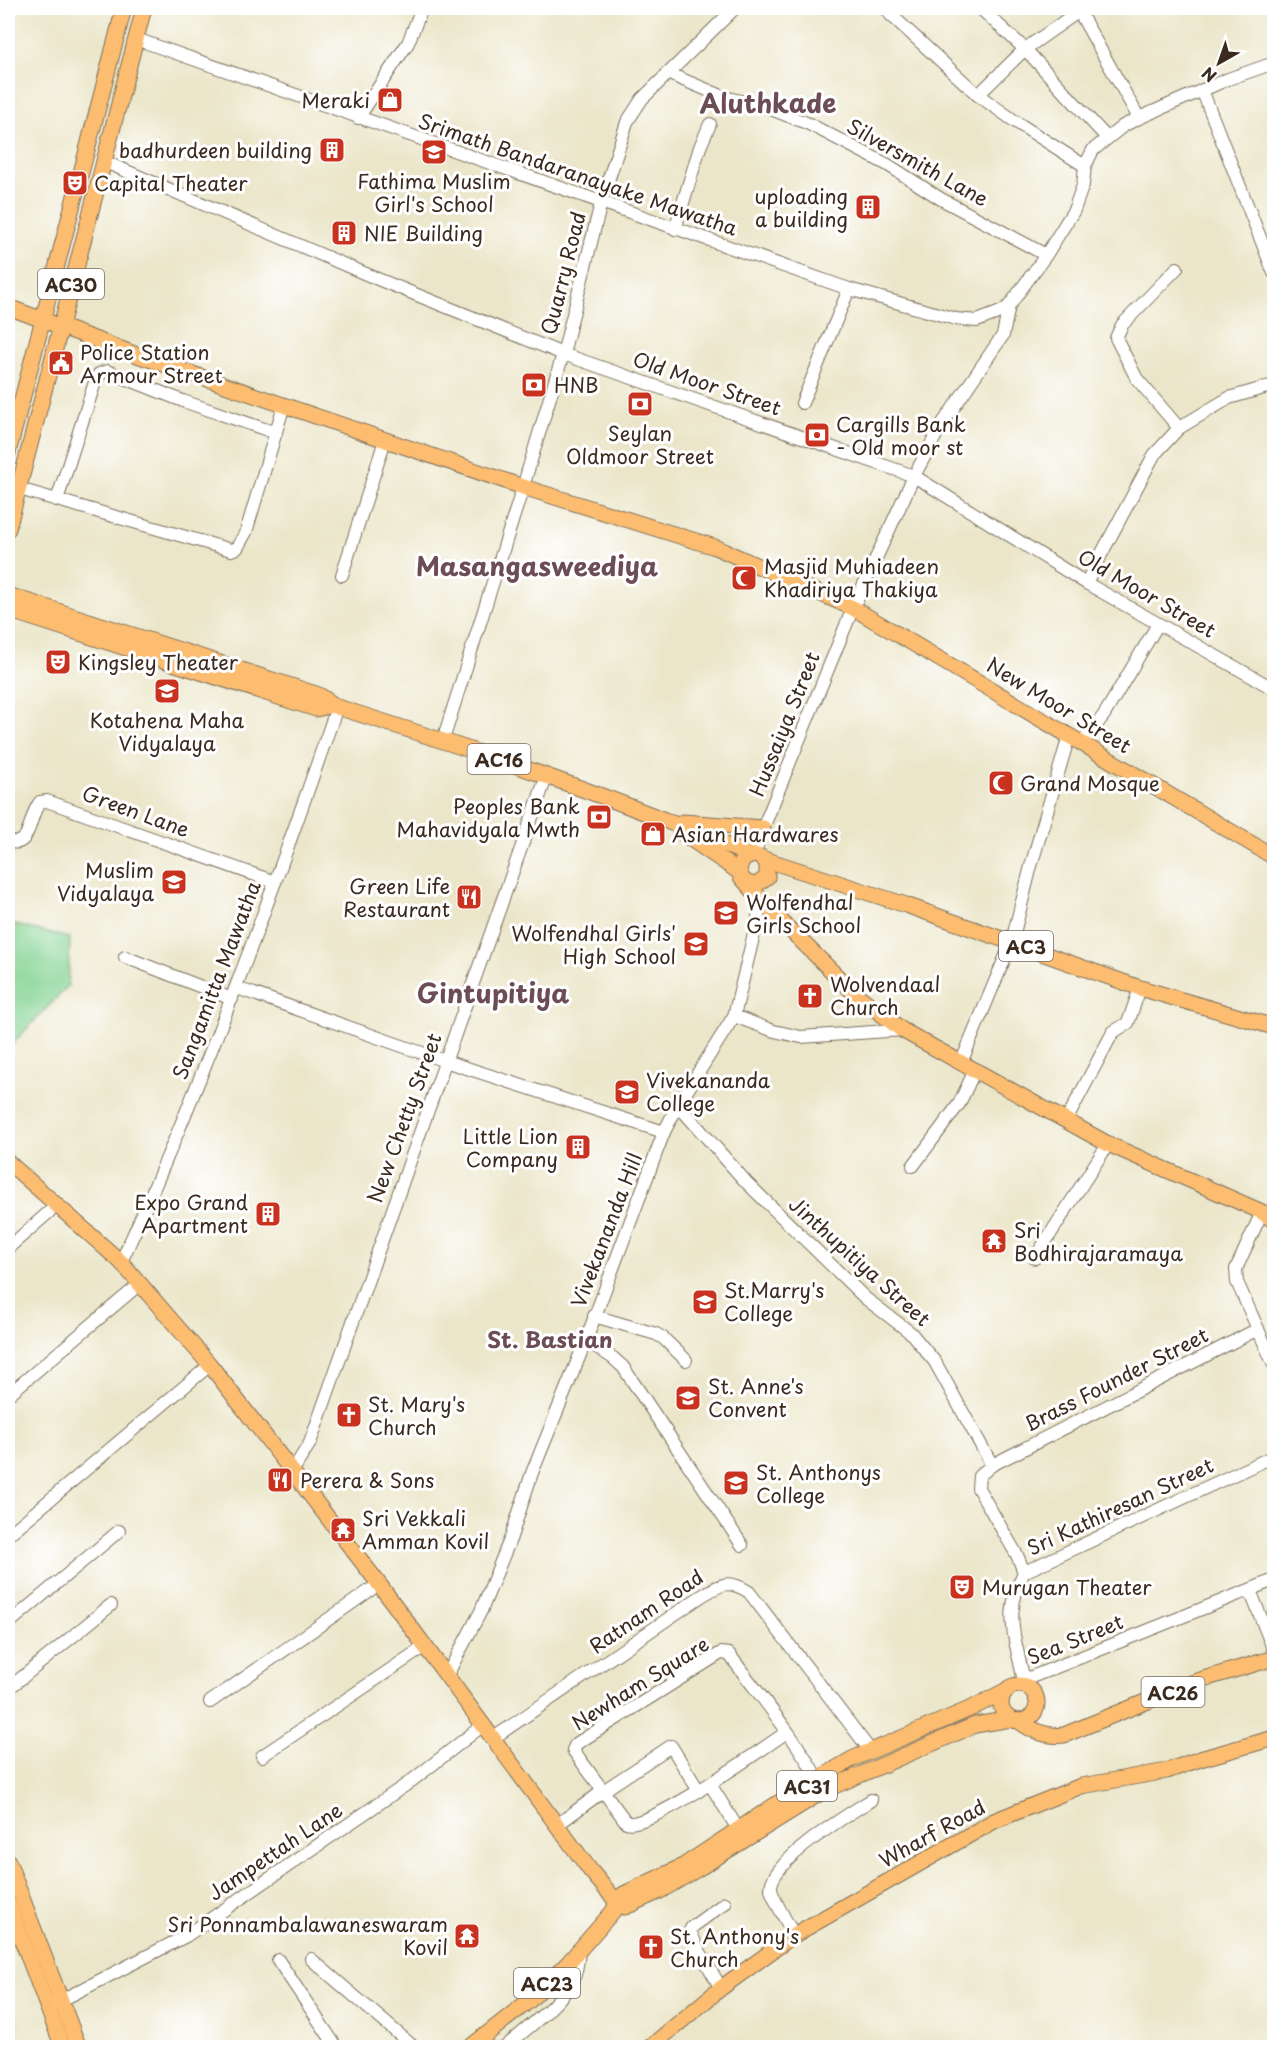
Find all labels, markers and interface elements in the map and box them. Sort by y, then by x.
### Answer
north arrow [1189,33,1249,93]
text: N [1196,62,1221,89]
district label: Aluthkade [700,83,836,122]
place label: Meraki [301,85,370,115]
shop icon: Meraki [375,85,405,115]
street label: Srimath Bandaranayake Mawatha [415,105,742,243]
street label: Silversmith Lane [842,111,994,213]
place label: badhurdeen building [119,135,312,165]
building icon: badhurdeen building [317,135,347,165]
school or university icon: Fathima Muslim Girl's School [419,137,449,167]
place label: Fathima Muslim Girl's School [357,166,511,219]
theatre icon: Capital Theater [60,168,90,198]
place label: Capital Theater [94,168,248,198]
place label: uploading a building [755,181,848,234]
building icon: uploading a building [853,192,883,222]
street label: Quarry Road [533,208,593,338]
building icon: NIE Building [329,218,359,248]
place label: NIE Building [364,218,483,248]
road number: AC30 [38,269,104,299]
place label: Police Station Armour Street [80,337,223,390]
street label: Old Moor Street [629,344,785,422]
public building icon: Police Station Armour Street [46,348,76,378]
bank icon: HNB [519,370,549,400]
place label: HNB [554,370,598,400]
bank icon: Seylan Oldmoor Street [625,389,655,419]
place label: Cargills Bank - Old moor st [836,409,966,462]
place label: Seylan Oldmoor Street [566,418,714,471]
bank icon: Cargills Bank - Old moor st [802,420,832,450]
street label: Old Moor Street [1072,541,1222,645]
district label: Masangasweediya [416,546,658,585]
place label: Masjid Muhiadeen Khadiriya Thakiya [764,551,939,604]
mosque icon: Masjid Muhiadeen Khadiriya Thakiya [729,563,759,593]
theatre icon: Kingsley Theater [43,647,73,677]
place label: Kingsley Theater [78,647,239,677]
street label: Hussaiya Street [741,647,827,801]
street label: New Moor Street [981,650,1137,760]
school or university icon: Kotahena Maha Vidyalaya [152,676,182,706]
place label: Kotahena Maha Vidyalaya [90,705,245,758]
road number: AC16 [468,744,530,774]
mosque icon: Grand Mosque [986,768,1016,798]
place label: Grand Mosque [1020,768,1160,798]
street label: Green Lane [78,778,194,844]
place label: Peoples Bank Mahavidyala Mwth [397,791,580,844]
bank icon: Peoples Bank Mahavidyala Mwth [584,802,614,832]
shop icon: Asian Hardwares [638,819,668,849]
place label: Asian Hardwares [672,819,839,849]
place label: Muslim Vidyalaya [57,855,154,908]
school or university icon: Muslim Vidyalaya [159,867,189,897]
place label: Green Life Restaurant [343,871,450,924]
street label: Sangamitta Mawatha [164,876,268,1084]
restaurant icon: Green Life Restaurant [454,882,484,912]
place label: Wolfendhal Girls School [746,887,861,940]
school or university icon: Wolfendhal Girls School [711,898,741,928]
place label: Wolfendhal Girls' High School [511,918,676,971]
school or university icon: Wolfendhal Girls' High School [681,929,711,959]
road number: AC3 [999,931,1053,961]
place label: Wolvendaal Church [830,969,940,1022]
district label: Gintupitiya [417,973,569,1012]
church icon: Wolvendaal Church [795,981,825,1011]
street label: New Chetty Street [359,1029,449,1207]
place label: Vivekananda College [646,1065,771,1118]
school or university icon: Vivekananda College [612,1077,642,1107]
place label: Little Lion Company [463,1121,558,1174]
building icon: Little Lion Company [563,1132,593,1162]
street label: Vivekananda Hill [563,1148,649,1312]
place label: Expo Grand Apartment [134,1187,248,1240]
street label: Jinthupitiya Street [783,1189,937,1333]
building icon: Expo Grand Apartment [253,1199,283,1229]
place label: Sri Bodhirajaramaya [1014,1215,1183,1268]
temple icon: Sri Bodhirajaramaya [979,1226,1009,1256]
place label: St.Marry's College [724,1275,824,1328]
school or university icon: St.Marry's College [690,1287,720,1317]
street label: Brass Founder Street [1019,1320,1213,1438]
district label: St. Bastian [487,1322,613,1355]
place label: St. Anne's Convent [708,1371,804,1424]
school or university icon: St. Anne's Convent [673,1383,703,1413]
place label: St. Mary's Church [368,1389,465,1442]
church icon: St. Mary's Church [334,1400,364,1430]
street label: Sri Kathiresan Street [1022,1450,1218,1562]
place label: St. Anthonys College [756,1457,881,1510]
restaurant icon: Perera & Sons [265,1465,295,1495]
place label: Perera & Sons [300,1465,434,1495]
school or university icon: St. Anthonys College [721,1468,751,1498]
place label: Sri Vekkali Amman Kovil [362,1503,489,1556]
temple icon: Sri Vekkali Amman Kovil [328,1515,358,1545]
street label: Ratnam Road [583,1562,709,1660]
theatre icon: Murugan Theater [947,1572,977,1602]
place label: Murugan Theater [982,1572,1152,1602]
street label: Sea Street [1023,1606,1127,1672]
street label: Newham Square [566,1629,714,1737]
road number: AC26 [1142,1677,1204,1707]
road number: AC31 [777,1771,837,1801]
street label: Wharf Road [873,1791,991,1875]
street label: Jampettah Lane [202,1795,348,1907]
place label: Sri Ponnambalawaneswaram Kovil [168,1909,448,1962]
temple icon: Sri Ponnambalawaneswaram Kovil [452,1921,482,1951]
place label: St. Anthony's Church [670,1921,799,1974]
church icon: St. Anthony's Church [636,1932,666,1962]
road number: AC23 [514,1968,580,1998]

